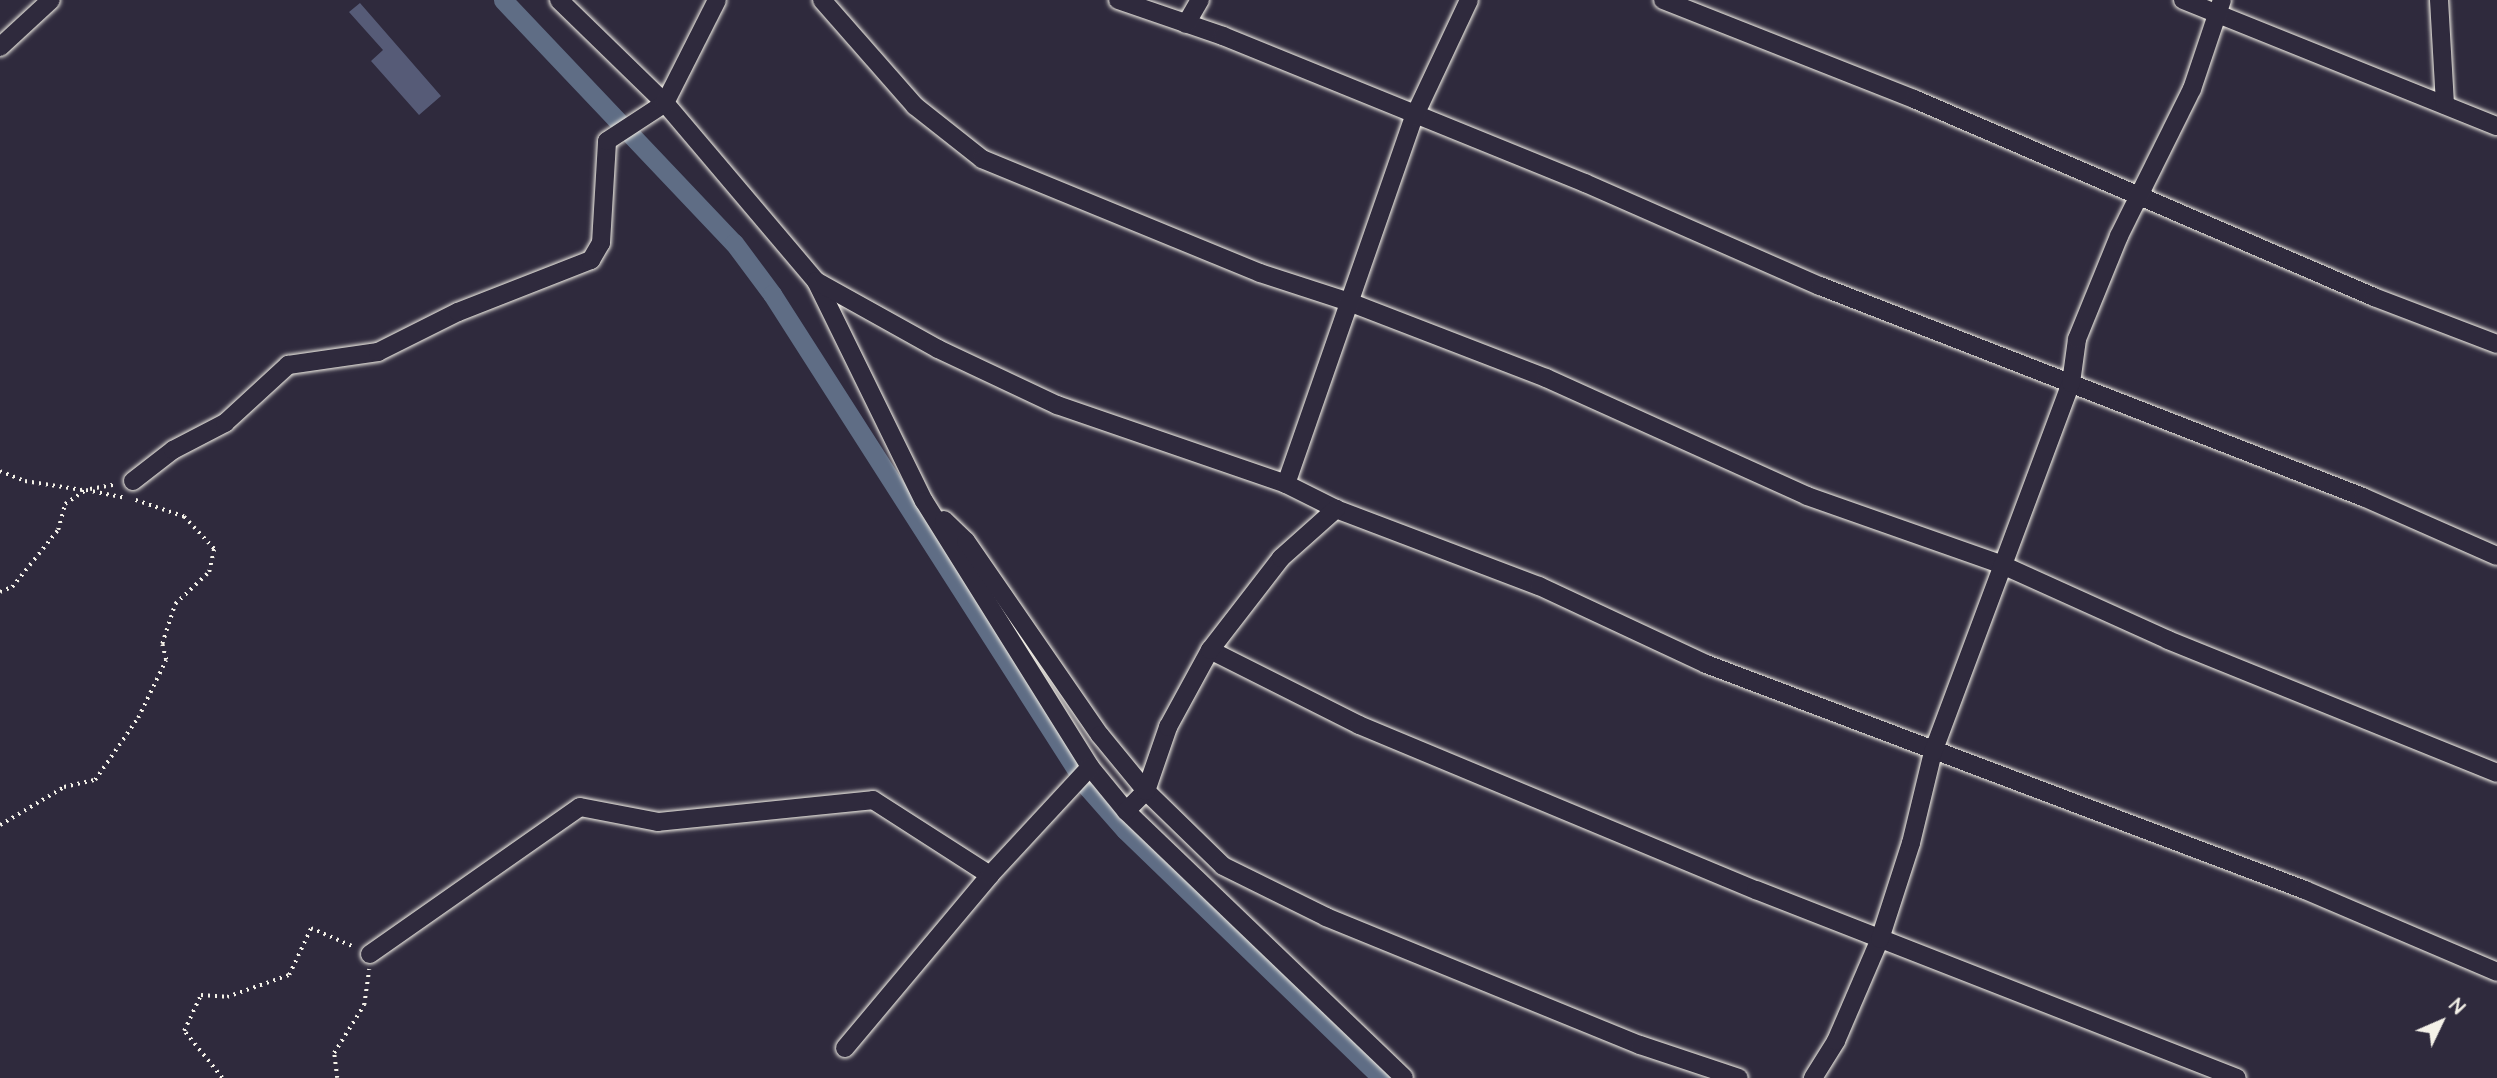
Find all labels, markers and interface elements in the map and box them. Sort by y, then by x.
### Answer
north arrow [2406,987,2476,1057]
text: N [2443,993,2470,1021]

